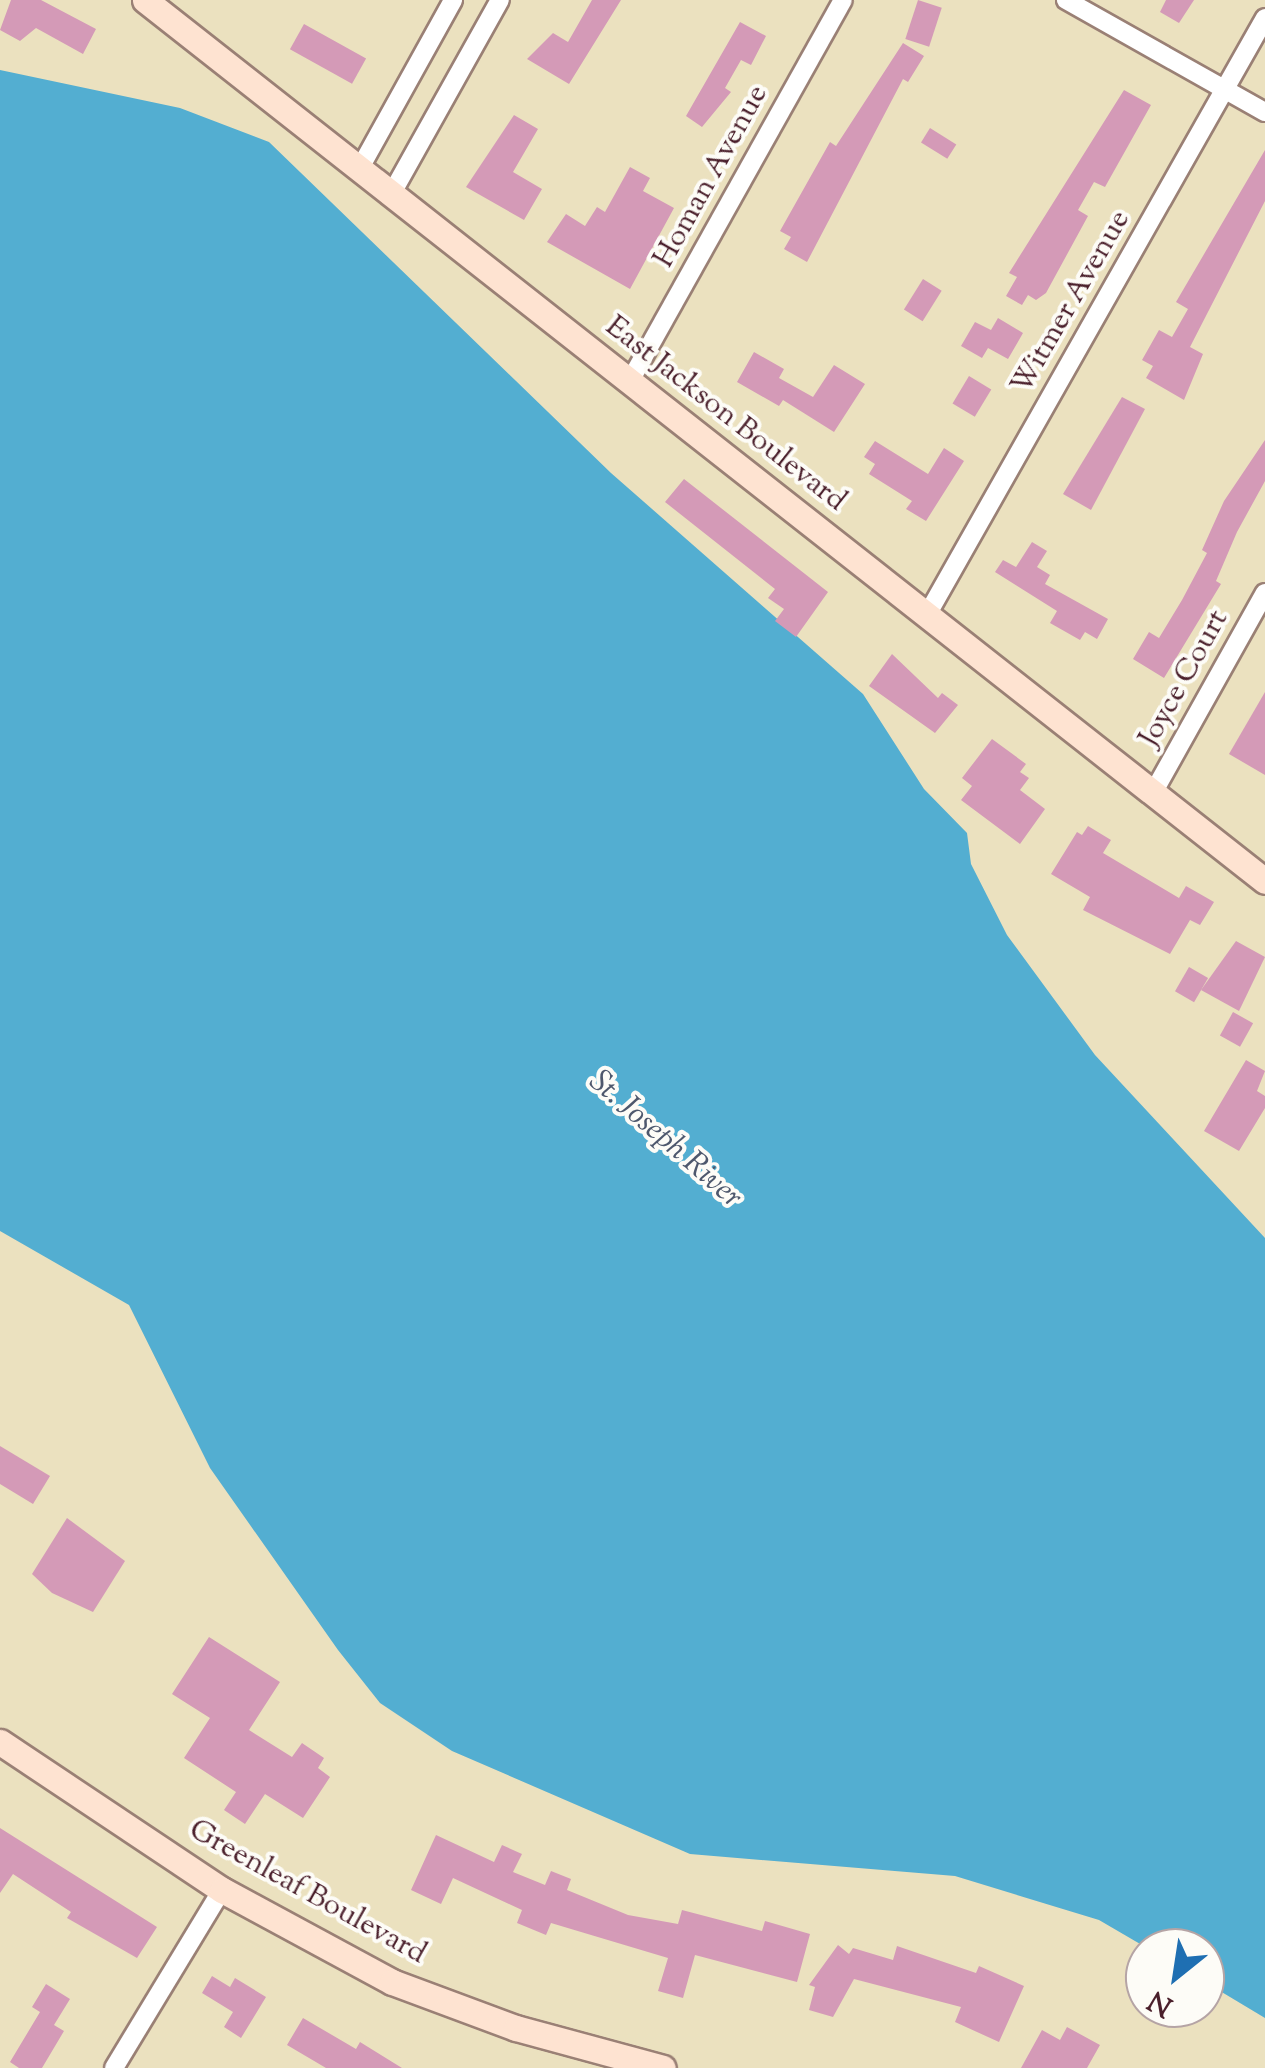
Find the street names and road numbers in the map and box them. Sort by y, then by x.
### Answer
street label: Homan Avenue [647,79,777,275]
street label: Witmer Avenue [1005,205,1139,401]
street label: East Jackson Boulevard [597,310,853,520]
street label: Joyce Court [1133,604,1237,754]
street label: Greenleaf Boulevard [182,1813,432,1973]

